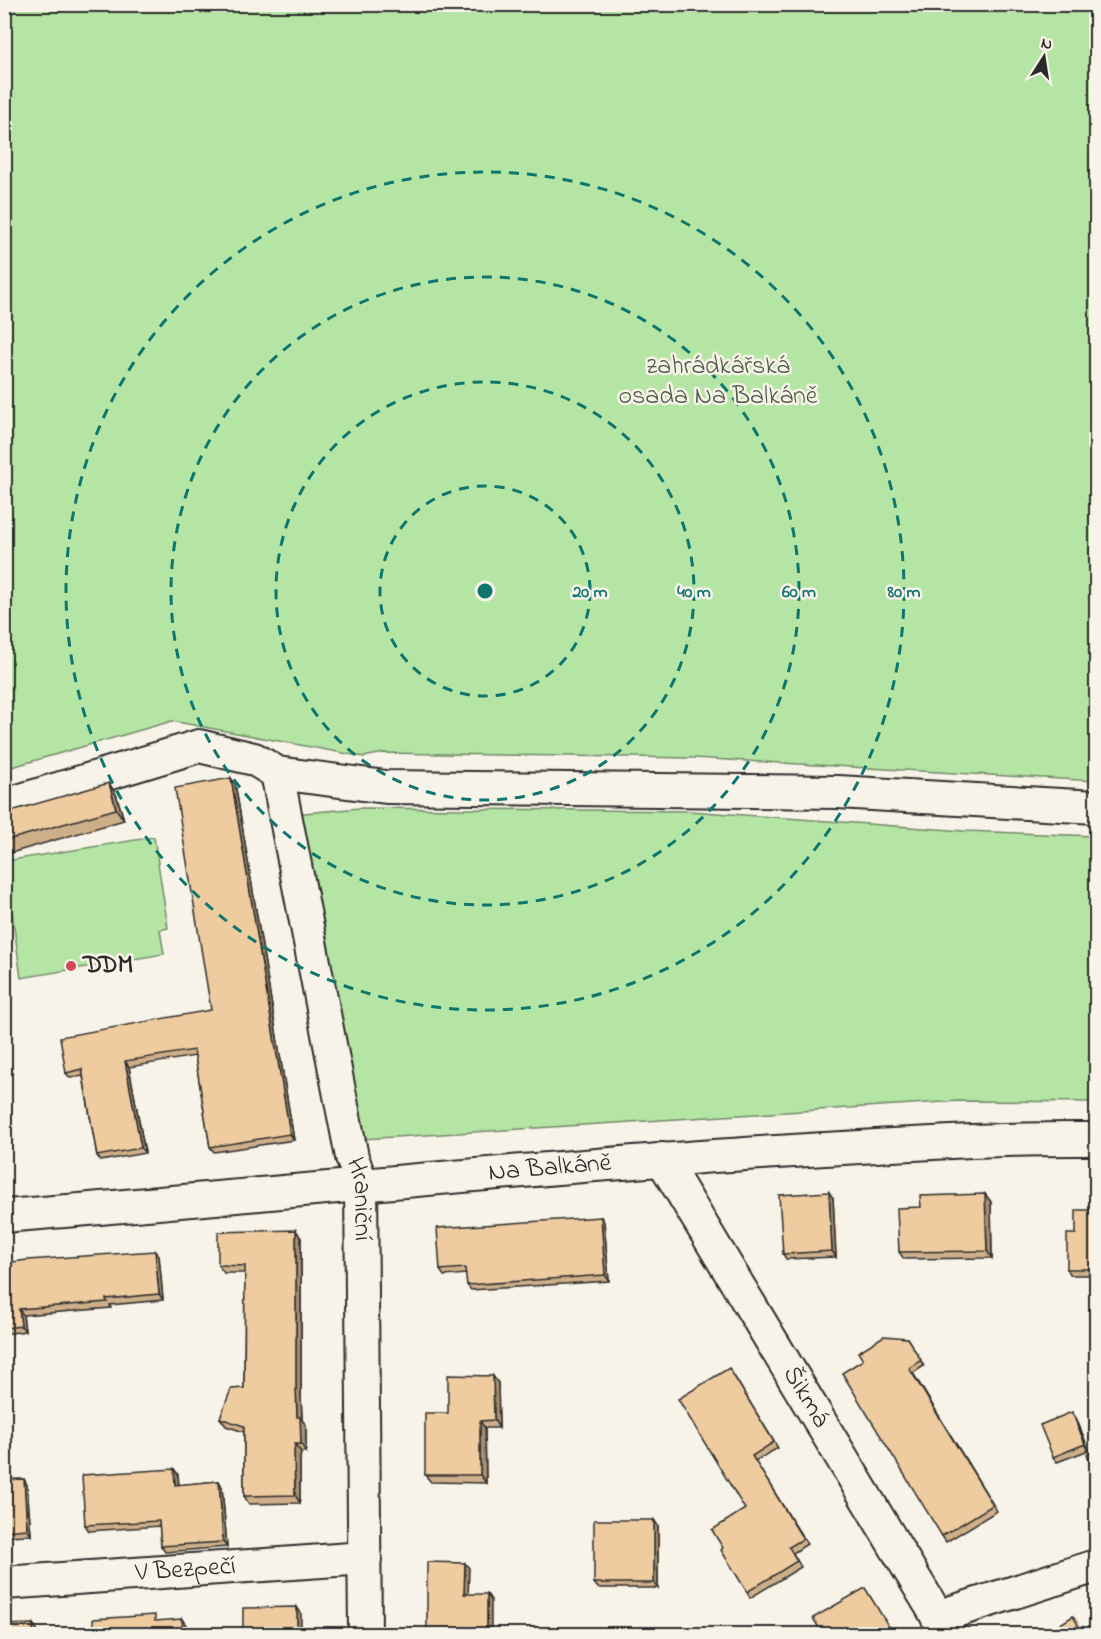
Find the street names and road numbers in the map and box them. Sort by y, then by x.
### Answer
street label: Na Balkáně [487,1145,613,1193]
street label: Hraniční [335,1152,381,1241]
street label: Šikmá [772,1359,839,1435]
street label: V Bezpečí [133,1548,237,1593]

